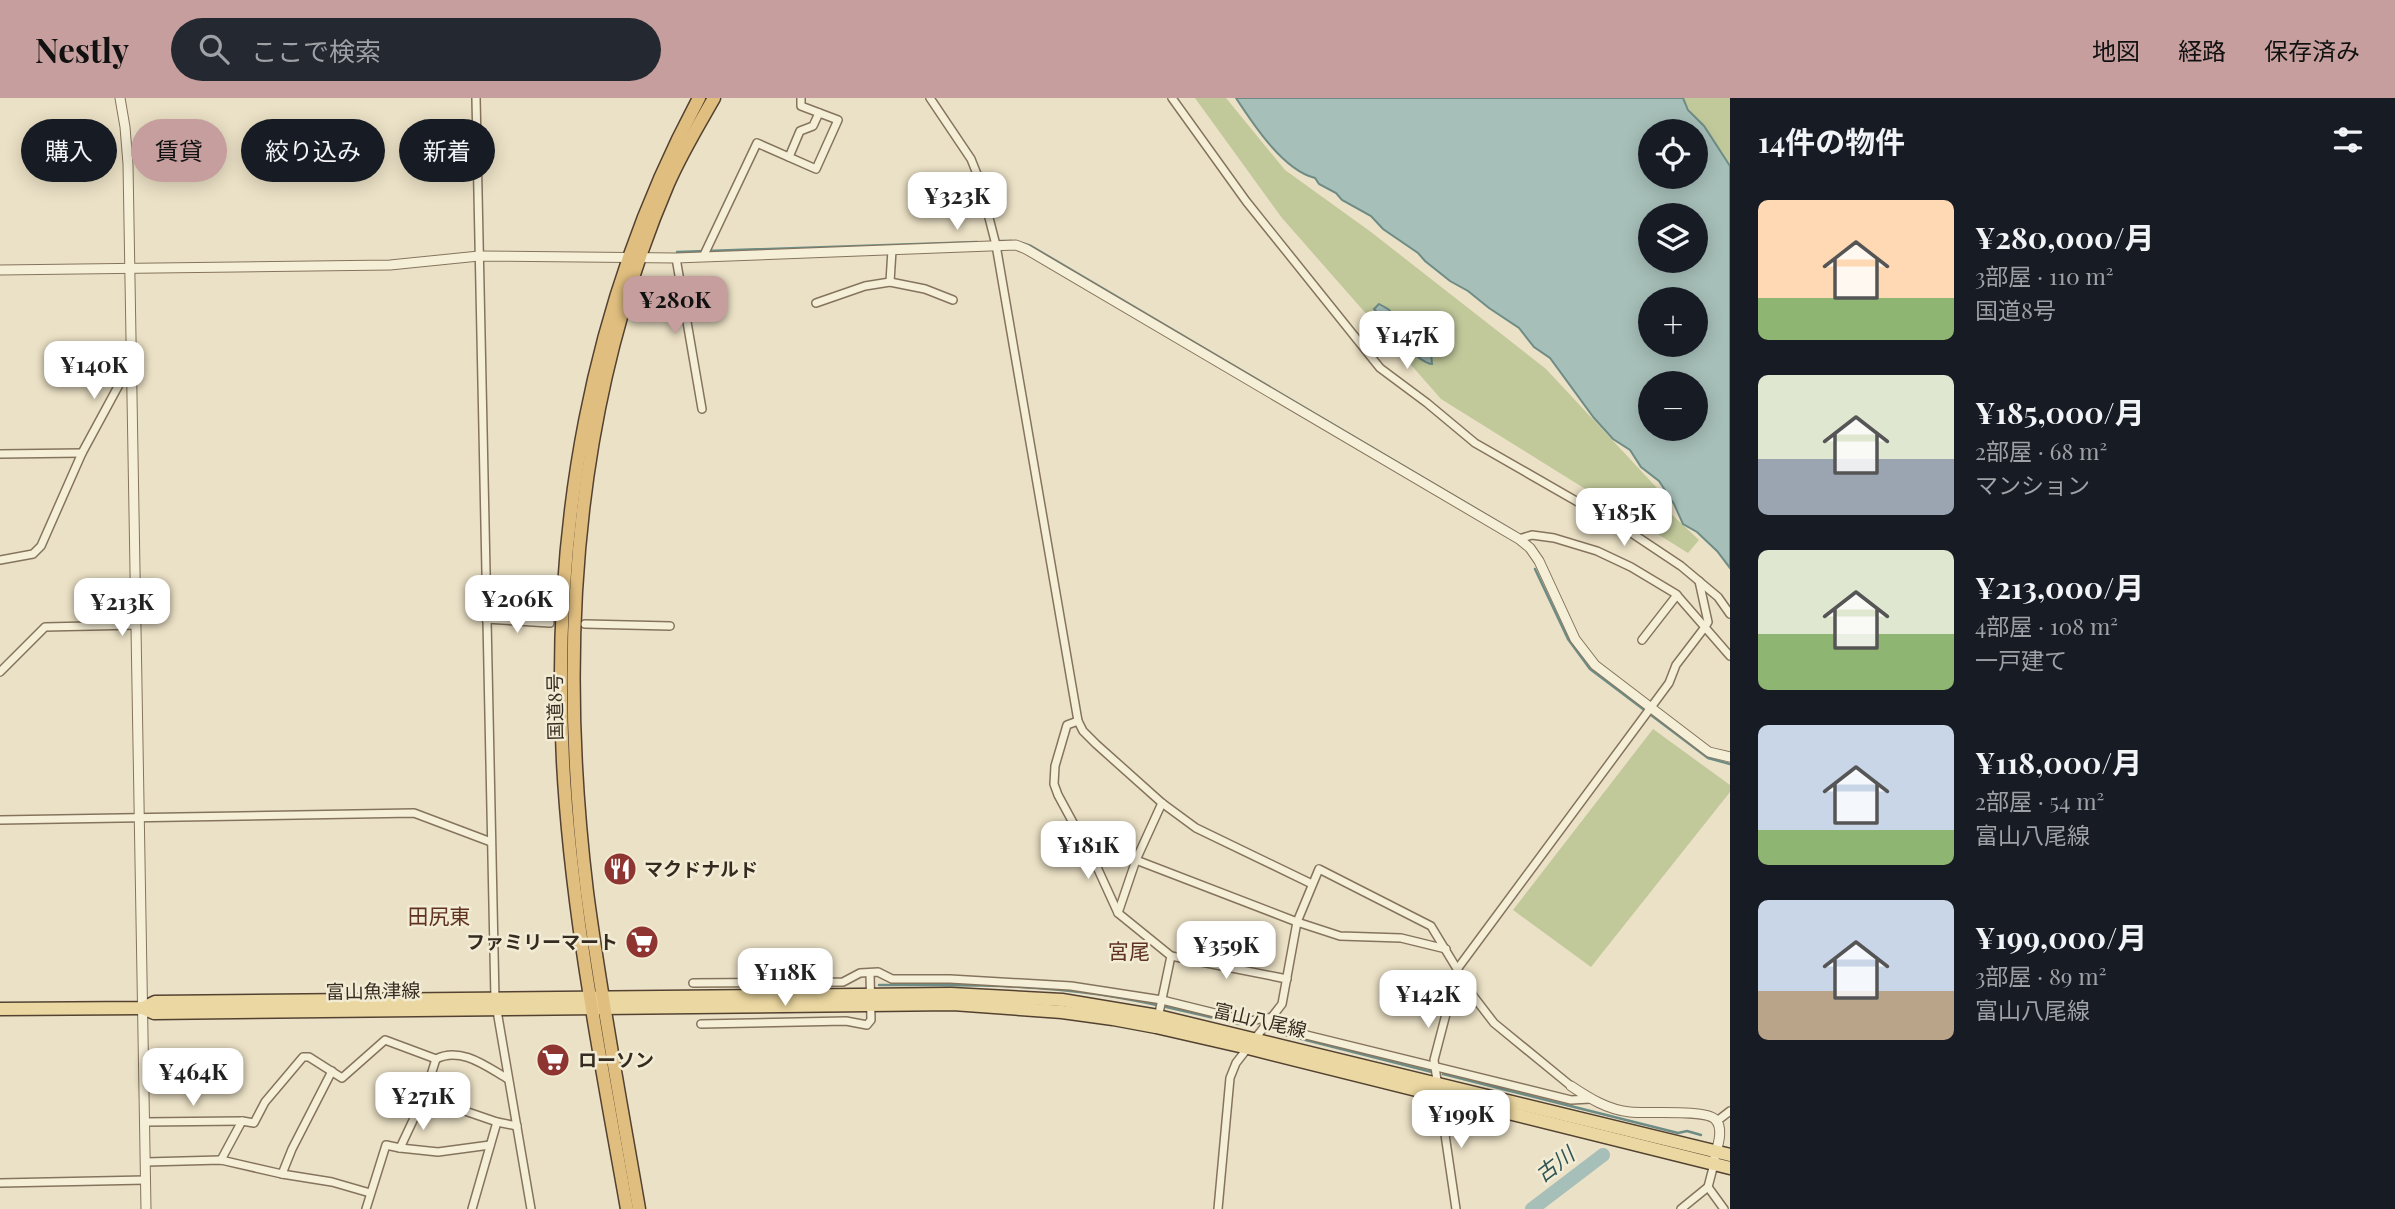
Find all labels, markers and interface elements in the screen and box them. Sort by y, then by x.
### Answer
search box [171,18,661,81]
text: Nestly [35,27,129,71]
icon: search [195,30,233,68]
text: ここで検索 [251,33,381,68]
text: 地図 [2092,34,2140,66]
text: 経路 [2178,34,2226,66]
text: 保存済み [2264,34,2360,66]
chip: 購入 [21,119,117,182]
chip: 賃貸 [131,119,227,182]
chip: 絞り込み [241,119,385,182]
chip: 新着 [399,119,495,182]
map controls [1638,119,1708,441]
button: locate [1638,119,1708,189]
text: 14件の物件 [1758,121,1905,161]
icon: filters [2329,121,2367,159]
pin: ¥323K [908,172,1006,232]
text: ¥323K [924,179,990,210]
button: layers [1638,203,1708,273]
text: ¥280,000/月 [1975,217,2154,257]
icon: home [1814,228,1898,312]
text: 3部屋 · 110 m² [1975,260,2114,291]
pin: ¥280K [626,276,724,336]
text: ¥280K [639,283,711,314]
button: + [1638,287,1708,357]
text: 国道8号 [1975,294,2056,325]
pin: ¥147K [1358,312,1456,371]
text: ¥147K [1375,318,1439,349]
pin: ¥140K [45,342,143,401]
text: ¥140K [60,348,128,379]
button: − [1638,371,1708,441]
text: ¥185,000/月 [1975,392,2145,432]
icon: home [1814,403,1898,487]
text: 2部屋 · 68 m² [1975,435,2107,466]
text: マンション [1975,469,2090,500]
pin: ¥185K [1575,489,1673,548]
text: ¥185K [1592,495,1656,526]
text: ¥213,000/月 [1975,567,2144,607]
pin: ¥206K [468,575,566,635]
pin: ¥213K [73,578,171,638]
icon: home [1814,578,1898,662]
text: ¥206K [481,582,553,613]
text: ¥213K [90,585,154,616]
text: 4部屋 · 108 m² [1975,610,2118,641]
text: 一戸建て [1975,644,2067,675]
street label: 国道8号 [540,673,568,741]
text: ¥118,000/月 [1975,742,2142,782]
icon: home [1814,753,1898,837]
text: 2部屋 · 54 m² [1975,785,2104,816]
text: 富山八尾線 [1975,819,2090,850]
pin: ¥181K [1039,822,1137,881]
text: ¥181K [1057,828,1119,859]
restaurant icon: マクドナルド [601,850,639,888]
place label: マクドナルド [644,855,758,881]
district label: 田尻東 [408,901,471,929]
text: ¥199,000/月 [1975,917,2147,957]
pin: ¥359K [1177,922,1275,981]
supermarket icon: ファミリーマート [623,923,661,961]
place label: ファミリーマート [466,928,618,954]
text: ¥359K [1193,928,1259,959]
icon: home [1814,928,1898,1012]
district label: 宮尾 [1108,936,1150,964]
pin: ¥118K [736,948,834,1008]
text: ¥118K [754,955,816,986]
text: 3部屋 · 89 m² [1975,960,2107,991]
pin: ¥142K [1379,970,1477,1030]
street label: 富山魚津線 [325,976,421,1004]
text: ¥142K [1396,977,1461,1008]
text: 富山八尾線 [1975,994,2090,1025]
street label: 富山八尾線 [1211,996,1309,1042]
supermarket icon: ローソン [534,1041,572,1079]
place label: ローソン [578,1046,654,1072]
pin: ¥464K [144,1048,242,1108]
text: ¥464K [158,1055,228,1086]
pin: ¥271K [374,1072,472,1132]
text: ¥271K [391,1079,455,1110]
pin: ¥199K [1412,1090,1510,1150]
text: ¥199K [1428,1097,1494,1128]
water label: 古川 [1529,1138,1581,1187]

